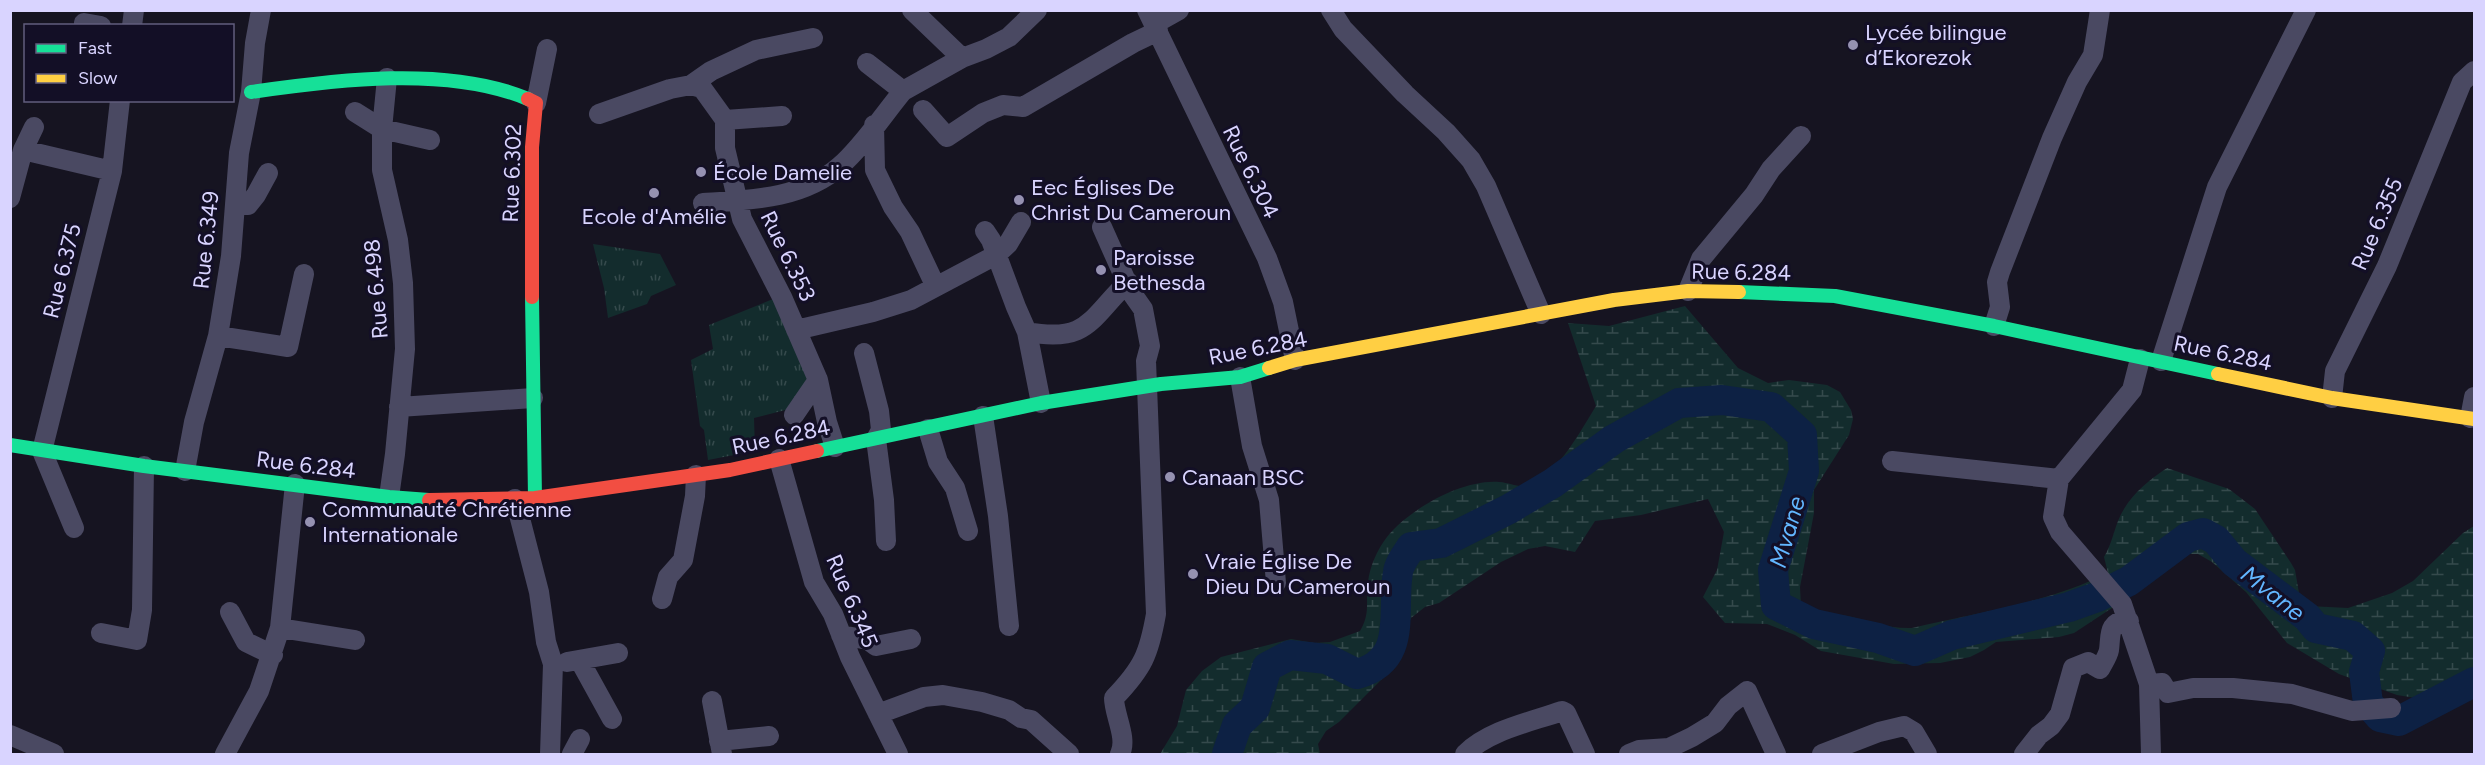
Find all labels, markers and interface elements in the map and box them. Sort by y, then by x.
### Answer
place label: Lycée bilingue d’Ekorezok [1865,19,2006,71]
legend [24,24,234,102]
text: Fast [78,37,112,59]
marker: Lycée bilingue d’Ekorezok [1846,38,1860,52]
text: Slow [78,67,117,89]
street label: Rue 6.304 [1217,121,1285,223]
street label: Rue 6.302 [497,123,527,223]
place label: École Damelie [713,159,852,186]
marker: École Damelie [694,165,708,179]
place label: Eec Églises De Christ Du Cameroun [1031,174,1231,226]
street label: Rue 6.355 [2345,174,2409,274]
marker: Ecole d'Amélie [647,186,661,200]
street label: Rue 6.349 [187,190,225,290]
marker: Eec Églises De Christ Du Cameroun [1012,193,1026,207]
place label: Ecole d'Amélie [582,203,726,230]
street label: Rue 6.353 [755,206,821,306]
street label: Rue 6.375 [37,221,87,321]
street label: Rue 6.498 [358,238,394,340]
place label: Paroisse Bethesda [1113,244,1205,296]
street label: Rue 6.284 [1691,258,1791,286]
marker: Paroisse Bethesda [1094,263,1108,277]
street label: Rue 6.284 [1206,325,1310,371]
street label: Rue 6.284 [2171,329,2275,377]
street label: Rue 6.284 [729,413,833,461]
street label: Rue 6.284 [255,446,357,484]
place label: Canaan BSC [1182,464,1304,491]
marker: Canaan BSC [1163,470,1177,484]
water label: Mvane [1763,493,1811,571]
place label: Communauté Chrétienne Internationale [322,496,571,548]
marker: Communauté Chrétienne Internationale [303,515,317,529]
place label: Vraie Église De Dieu Du Cameroun [1205,548,1390,600]
street label: Rue 6.345 [820,550,884,652]
water label: Mvane [2235,559,2311,627]
marker: Vraie Église De Dieu Du Cameroun [1186,567,1200,581]

